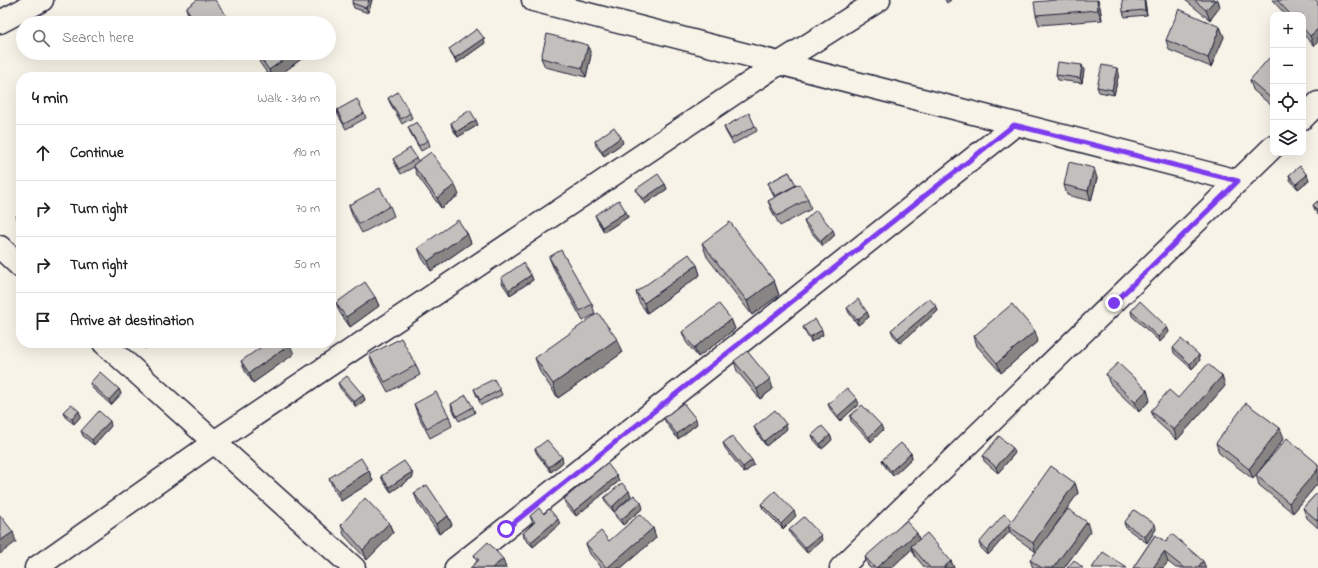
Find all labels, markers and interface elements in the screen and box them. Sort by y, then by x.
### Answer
map controls [1270,12,1306,156]
button: + [1270,12,1306,48]
search box [16,16,336,60]
icon: search [30,27,52,49]
text: Search here [62,27,134,49]
button: − [1270,48,1306,84]
button: locate [1270,84,1306,120]
text: 4 min [32,86,68,111]
text: Walk · 310 m [257,89,320,108]
button: layers [1270,120,1306,156]
icon: ahead [32,142,54,164]
text: Continue [70,142,124,164]
text: 190 m [293,143,320,162]
icon: right [32,198,54,220]
text: Turn right [70,198,128,220]
text: 70 m [296,199,320,218]
icon: right [32,254,54,276]
text: Turn right [70,254,128,276]
text: 50 m [294,255,320,274]
route end [1105,294,1123,312]
icon: arrive [32,310,54,332]
text: Arrive at destination [70,310,194,332]
route start [497,520,515,538]

